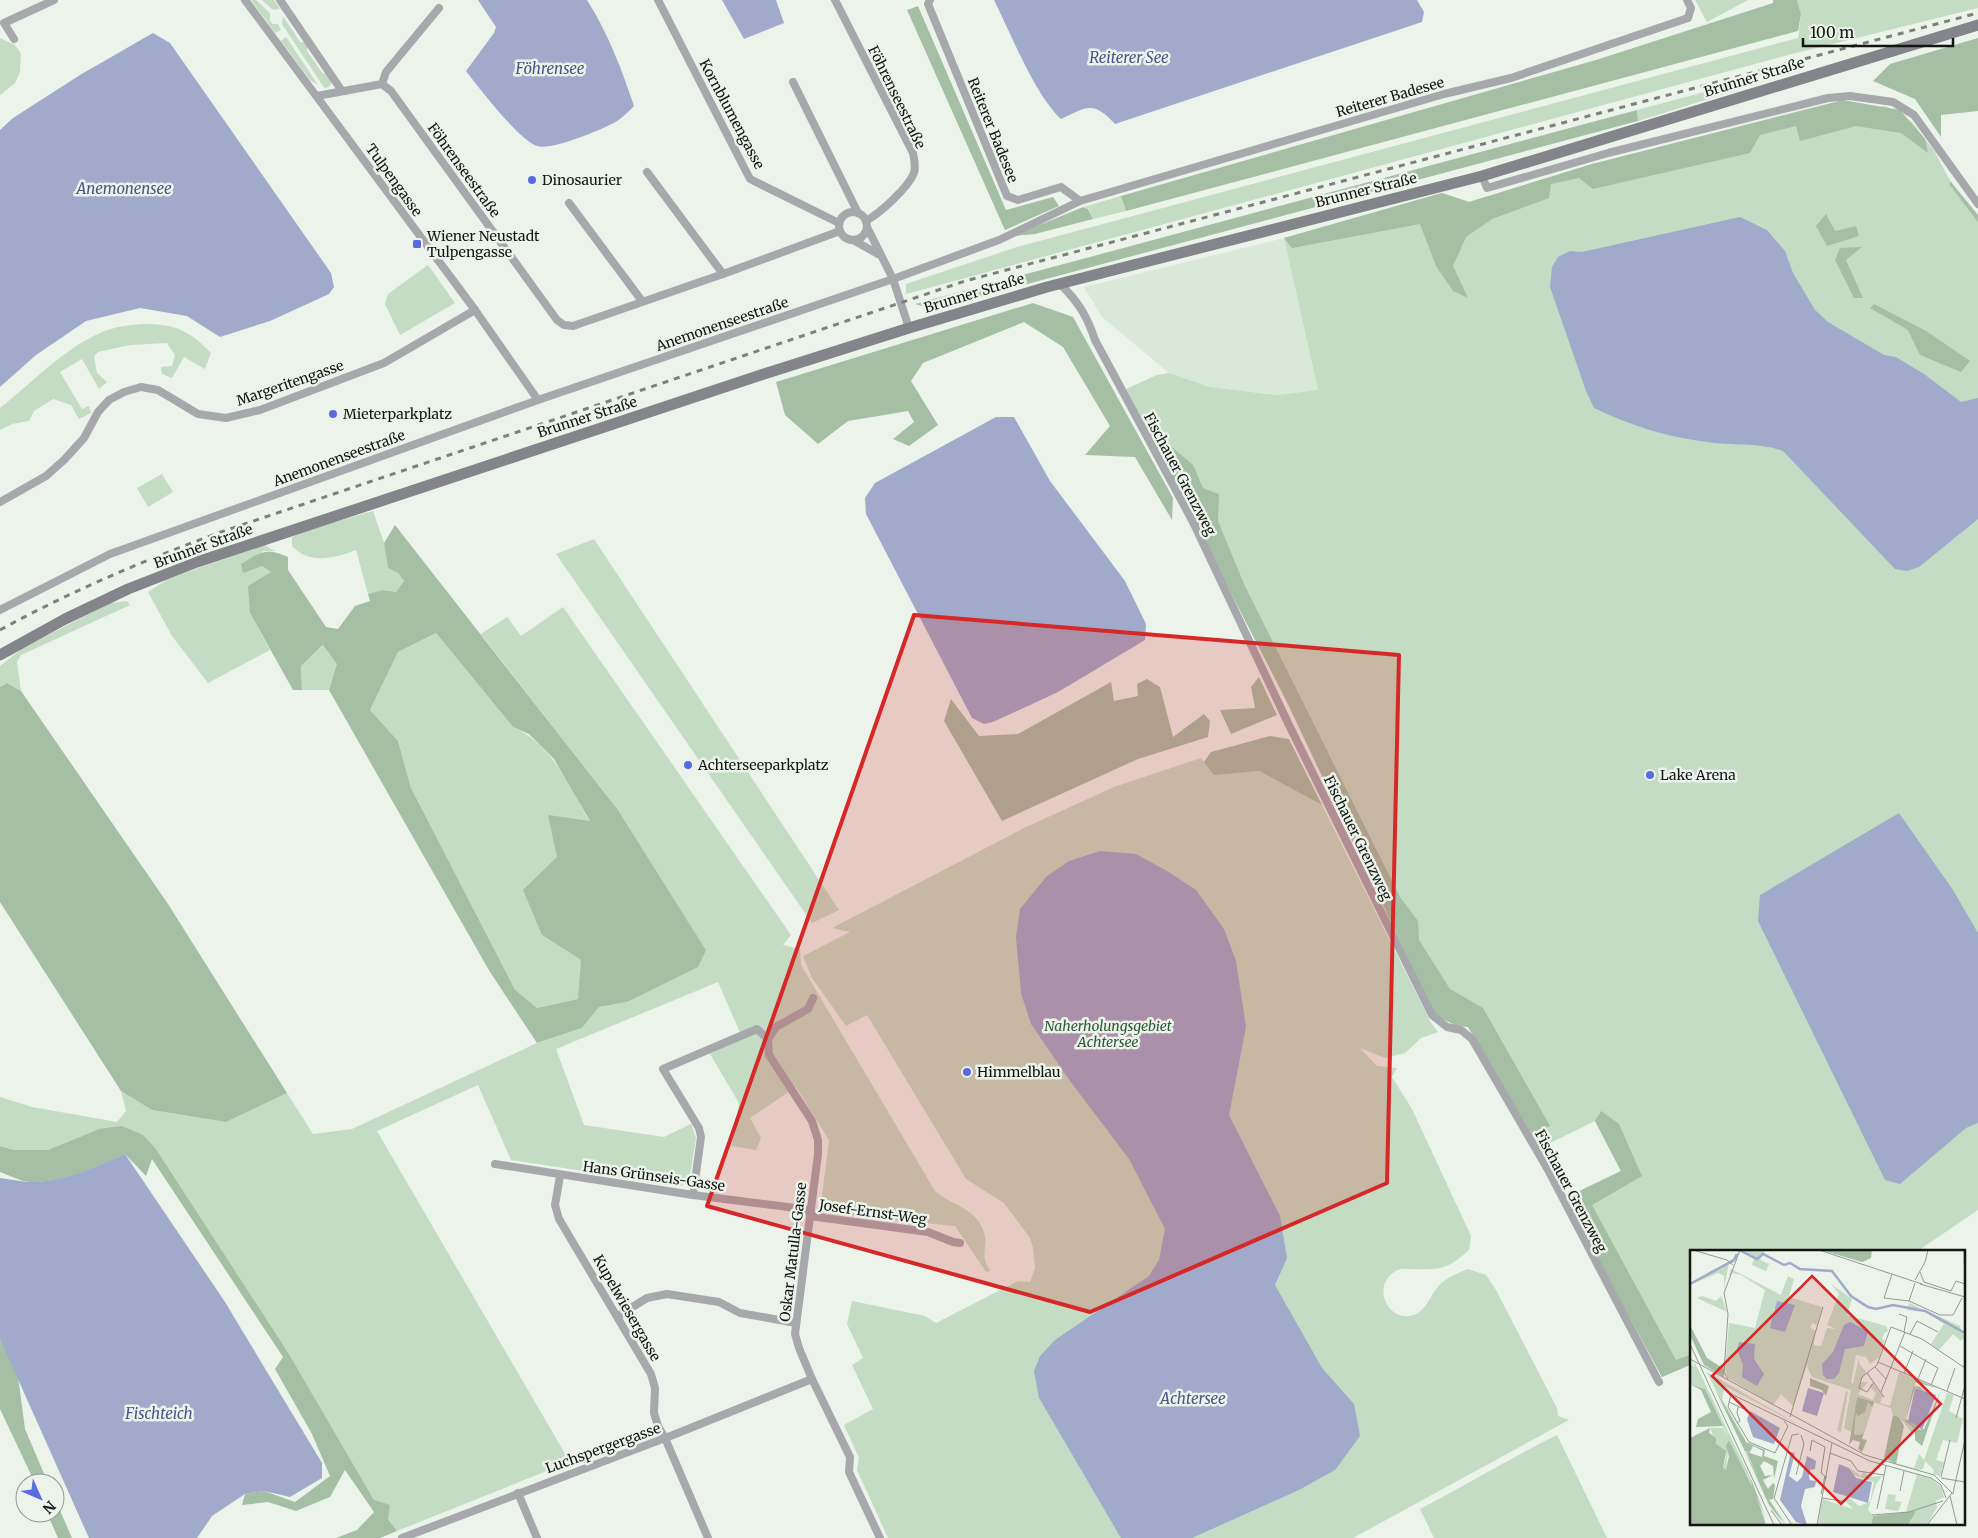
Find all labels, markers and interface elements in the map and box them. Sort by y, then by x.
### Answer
scale bar [1803,15,1953,47]
text: 100 m [1810,23,1854,42]
street label: Föhrenseestraße [864,43,930,151]
water label: Reiterer See [1089,48,1169,67]
street label: Brunner Straße [1702,53,1806,101]
street label: Kornblumengasse [695,56,769,172]
water label: Föhrensee [515,59,585,78]
street label: Reiterer Badesee [1334,73,1446,121]
street label: Reiterer Badesee [964,75,1022,185]
street label: Föhrenseestraße [424,119,504,221]
street label: Tulpengasse [362,140,426,220]
street label: Brunner Straße [1313,169,1419,211]
place label: Dinosaurier [542,171,622,189]
marker: Dinosaurier [526,174,538,186]
water label: Anemonensee [75,179,172,198]
place label: Wiener Neustadt Tulpengasse [426,227,540,261]
marker: Wiener Neustadt Tulpengasse [411,238,423,250]
street label: Brunner Straße [922,269,1026,317]
street label: Anemonenseestraße [652,293,791,355]
street label: Margeritengasse [234,356,346,410]
street label: Brunner Straße [535,392,639,442]
place label: Mieterparkplatz [343,405,452,423]
marker: Mieterparkplatz [327,408,339,420]
street label: Fischauer Grenzweg [1140,409,1220,539]
street label: Anemonenseestraße [270,426,407,491]
street label: Brunner Straße [151,520,255,572]
place label: Achterseeparkplatz [697,756,829,774]
marker: Achterseeparkplatz [682,759,694,771]
place label: Lake Arena [1660,766,1736,784]
marker: Lake Arena [1644,769,1656,781]
street label: Fischauer Grenzweg [1320,773,1396,904]
park label: Naherholungsgebiet Achtersee [1044,1017,1172,1051]
place label: Himmelblau [977,1063,1061,1081]
marker: Himmelblau [961,1066,973,1078]
street label: Fischauer Grenzweg [1531,1126,1611,1256]
street label: Hans Grünseis-Gasse [582,1157,726,1195]
street label: Oskar Matulla-Gasse [776,1181,810,1323]
street label: Josef-Ernst-Weg [817,1195,929,1229]
inset map [1690,1250,1966,1526]
street label: Kupelwiesergasse [589,1252,665,1364]
water label: Achtersee [1159,1389,1226,1408]
water label: Fischteich [124,1404,193,1423]
street label: Luchspergergasse [543,1419,663,1477]
north arrow [15,1473,65,1523]
text: N [39,1497,59,1517]

